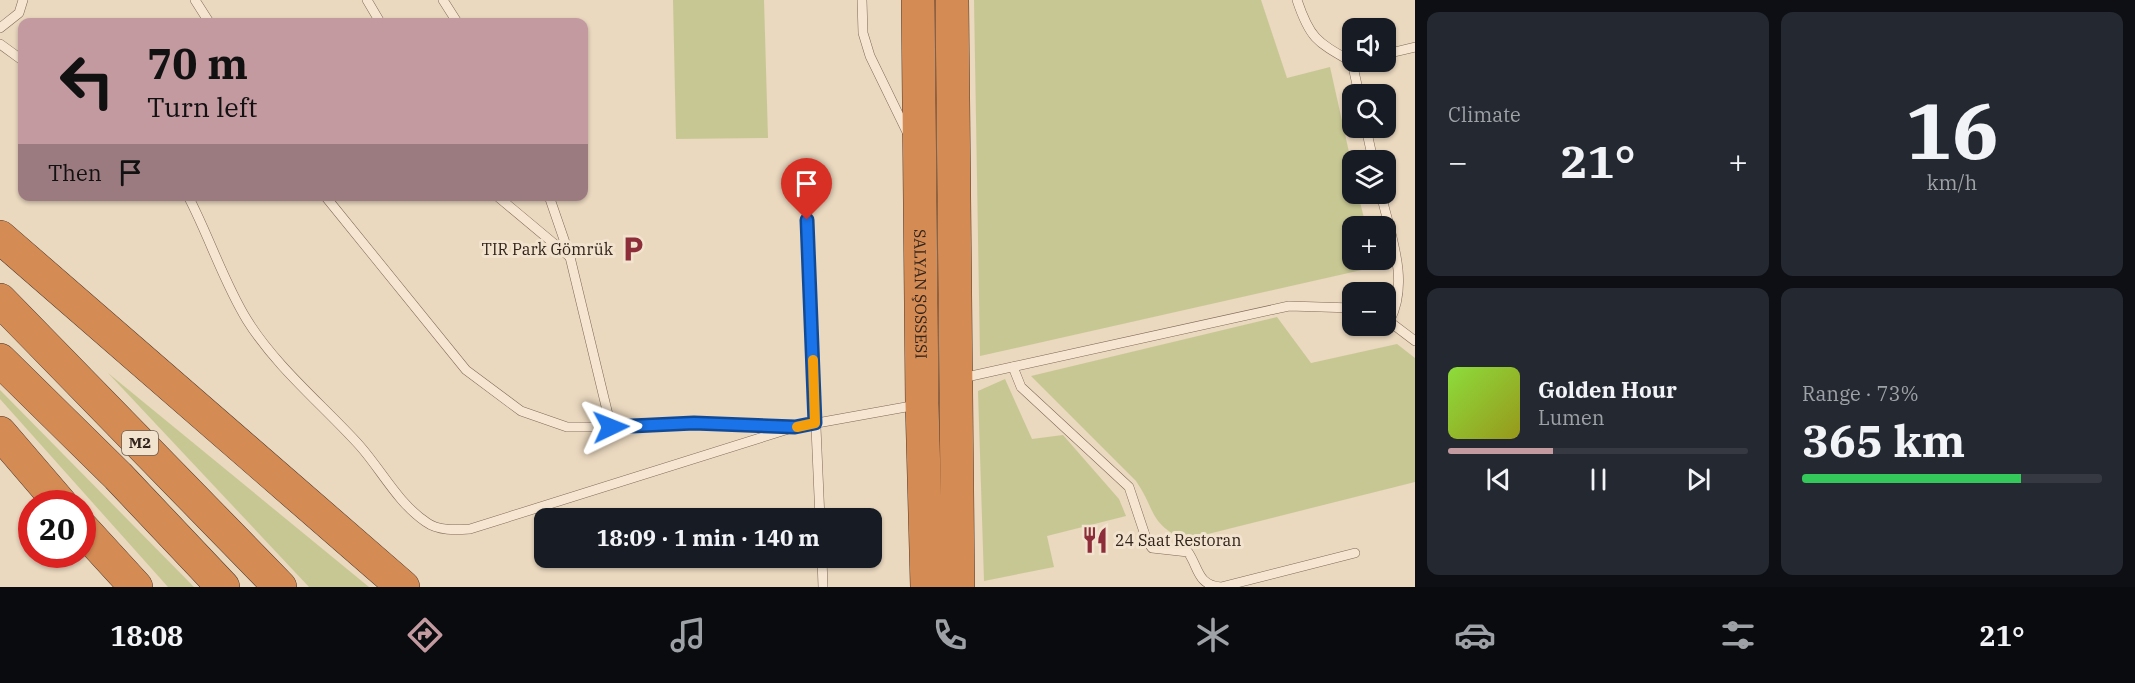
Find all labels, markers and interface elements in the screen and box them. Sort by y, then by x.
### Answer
map controls [1342,18,1396,336]
button: sound [1342,18,1396,72]
text: 70 m [147,36,248,91]
icon: left [48,42,126,120]
text: 16 [1905,79,1999,180]
button: search [1342,84,1396,138]
text: Turn left [147,89,258,124]
text: Climate [1448,101,1521,128]
text: 21° [1560,132,1636,190]
text: − [1448,140,1468,183]
text: + [1728,140,1748,183]
button: layers [1342,150,1396,204]
icon: arrive [114,156,147,189]
text: Then [48,158,102,187]
pin [781,158,832,220]
icon: arrive [790,167,823,200]
text: km/h [1927,169,1977,196]
button: + [1342,216,1396,270]
street label: SALYAN ŞOSSESI [910,229,932,359]
parking icon: TIR Park Gömrük [618,234,648,264]
place label: TIR Park Gömrük [481,239,614,259]
button: − [1342,282,1396,336]
text: Golden Hour [1538,375,1677,404]
text: Range · 73% [1802,380,1919,407]
position arrow [579,395,643,459]
text: Lumen [1538,404,1605,431]
text: 365 km [1802,411,1965,469]
road number: M2 [122,431,158,455]
icon: previous [1482,463,1515,496]
icon: pause [1582,463,1615,496]
icon: next [1682,463,1715,496]
speed limit sign: 20 [18,490,96,568]
text: 18:09 · 1 min · 140 m [596,523,820,552]
restaurant icon: 24 Saat Restoran [1080,525,1110,555]
place label: 24 Saat Restoran [1115,530,1242,550]
icon: directions [404,614,446,656]
icon: music [667,614,709,656]
icon: phone [929,614,971,656]
icon: climate [1192,614,1234,656]
icon: car [1454,614,1496,656]
icon: filters [1717,614,1759,656]
text: 18:08 [110,618,183,653]
text: 21° [1980,618,2025,653]

